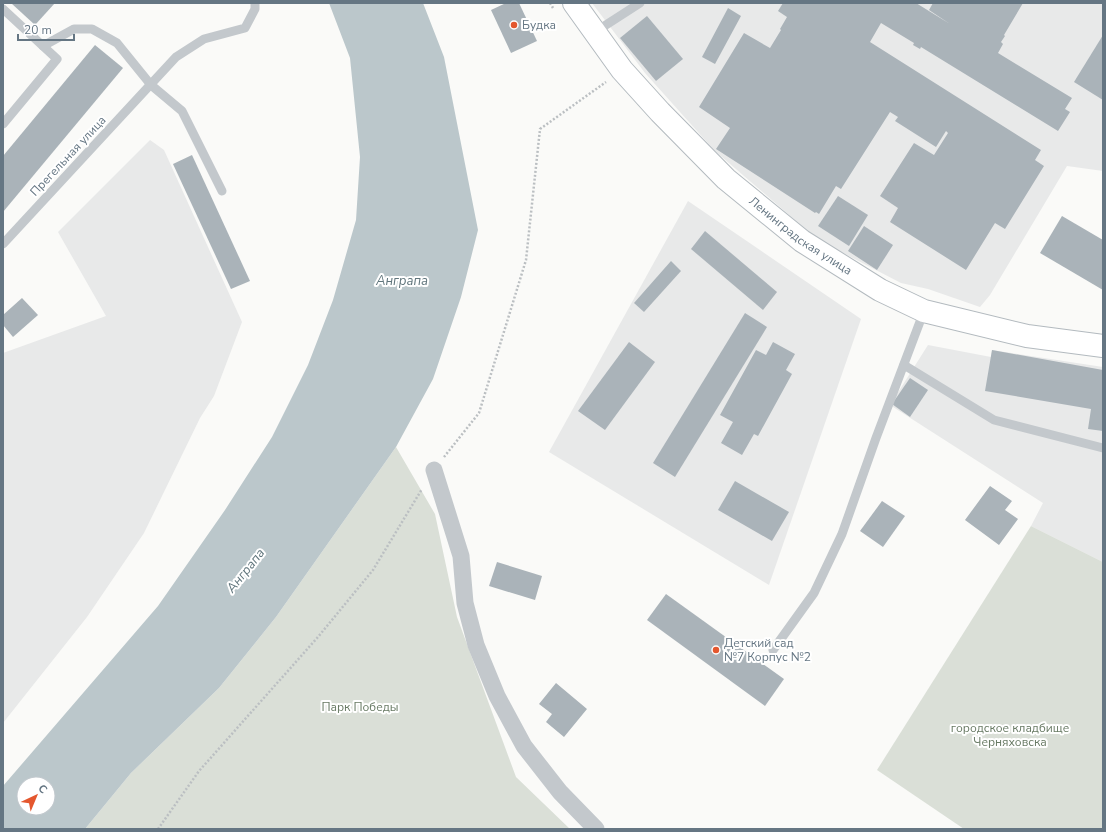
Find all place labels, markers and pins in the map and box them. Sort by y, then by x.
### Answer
place label: Будка [522,17,556,33]
marker: Будка [509,20,519,30]
place label: Детский сад №7 Корпус №2 [724,635,811,665]
marker: Детский сад №7 Корпус №2 [711,645,721,655]

